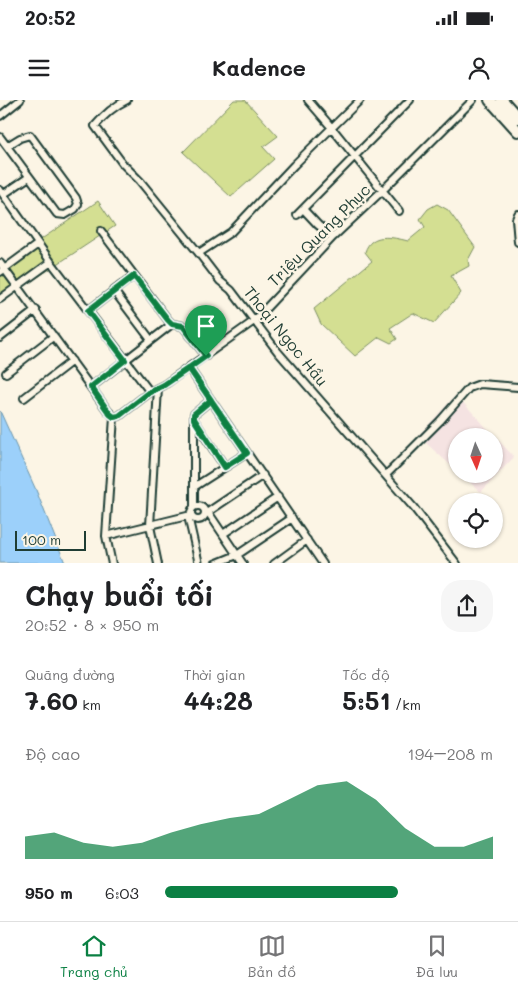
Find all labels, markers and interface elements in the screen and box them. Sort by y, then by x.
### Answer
text: 20:52 [25,5,76,30]
text: Kadence [212,53,306,82]
icon: menu [25,54,53,82]
icon: person [465,54,493,82]
street label: Triệu Quang Phục [263,179,375,291]
street label: Thoại Ngọc Hầu [240,281,333,390]
pin [185,305,227,356]
icon: arrive [192,312,220,340]
north arrow [448,428,502,482]
map controls [448,428,503,548]
button: locate [448,493,503,548]
scale bar [15,528,86,552]
text: 100 m [22,530,61,549]
text: Chạy buổi tối [25,577,214,613]
button: share [441,580,493,632]
text: 20:52 · 8 × 950 m [25,614,159,635]
text: Quãng đường [25,665,115,684]
text: Thời gian [184,665,245,684]
text: Tốc độ [342,665,390,684]
text: 7.60 [25,684,78,716]
text: 44:28 [184,684,253,716]
text: 5:51 [342,684,391,716]
text: km [78,695,101,714]
text: /km [391,695,421,714]
text: Độ cao [25,743,80,764]
text: 194–208 m [408,743,493,764]
text: 950 m [25,882,73,903]
text: 6:03 [105,882,139,903]
tab: Trang chủ [60,932,128,981]
tab: Bản đồ [248,932,296,981]
tab: Đã lưu [416,932,458,981]

